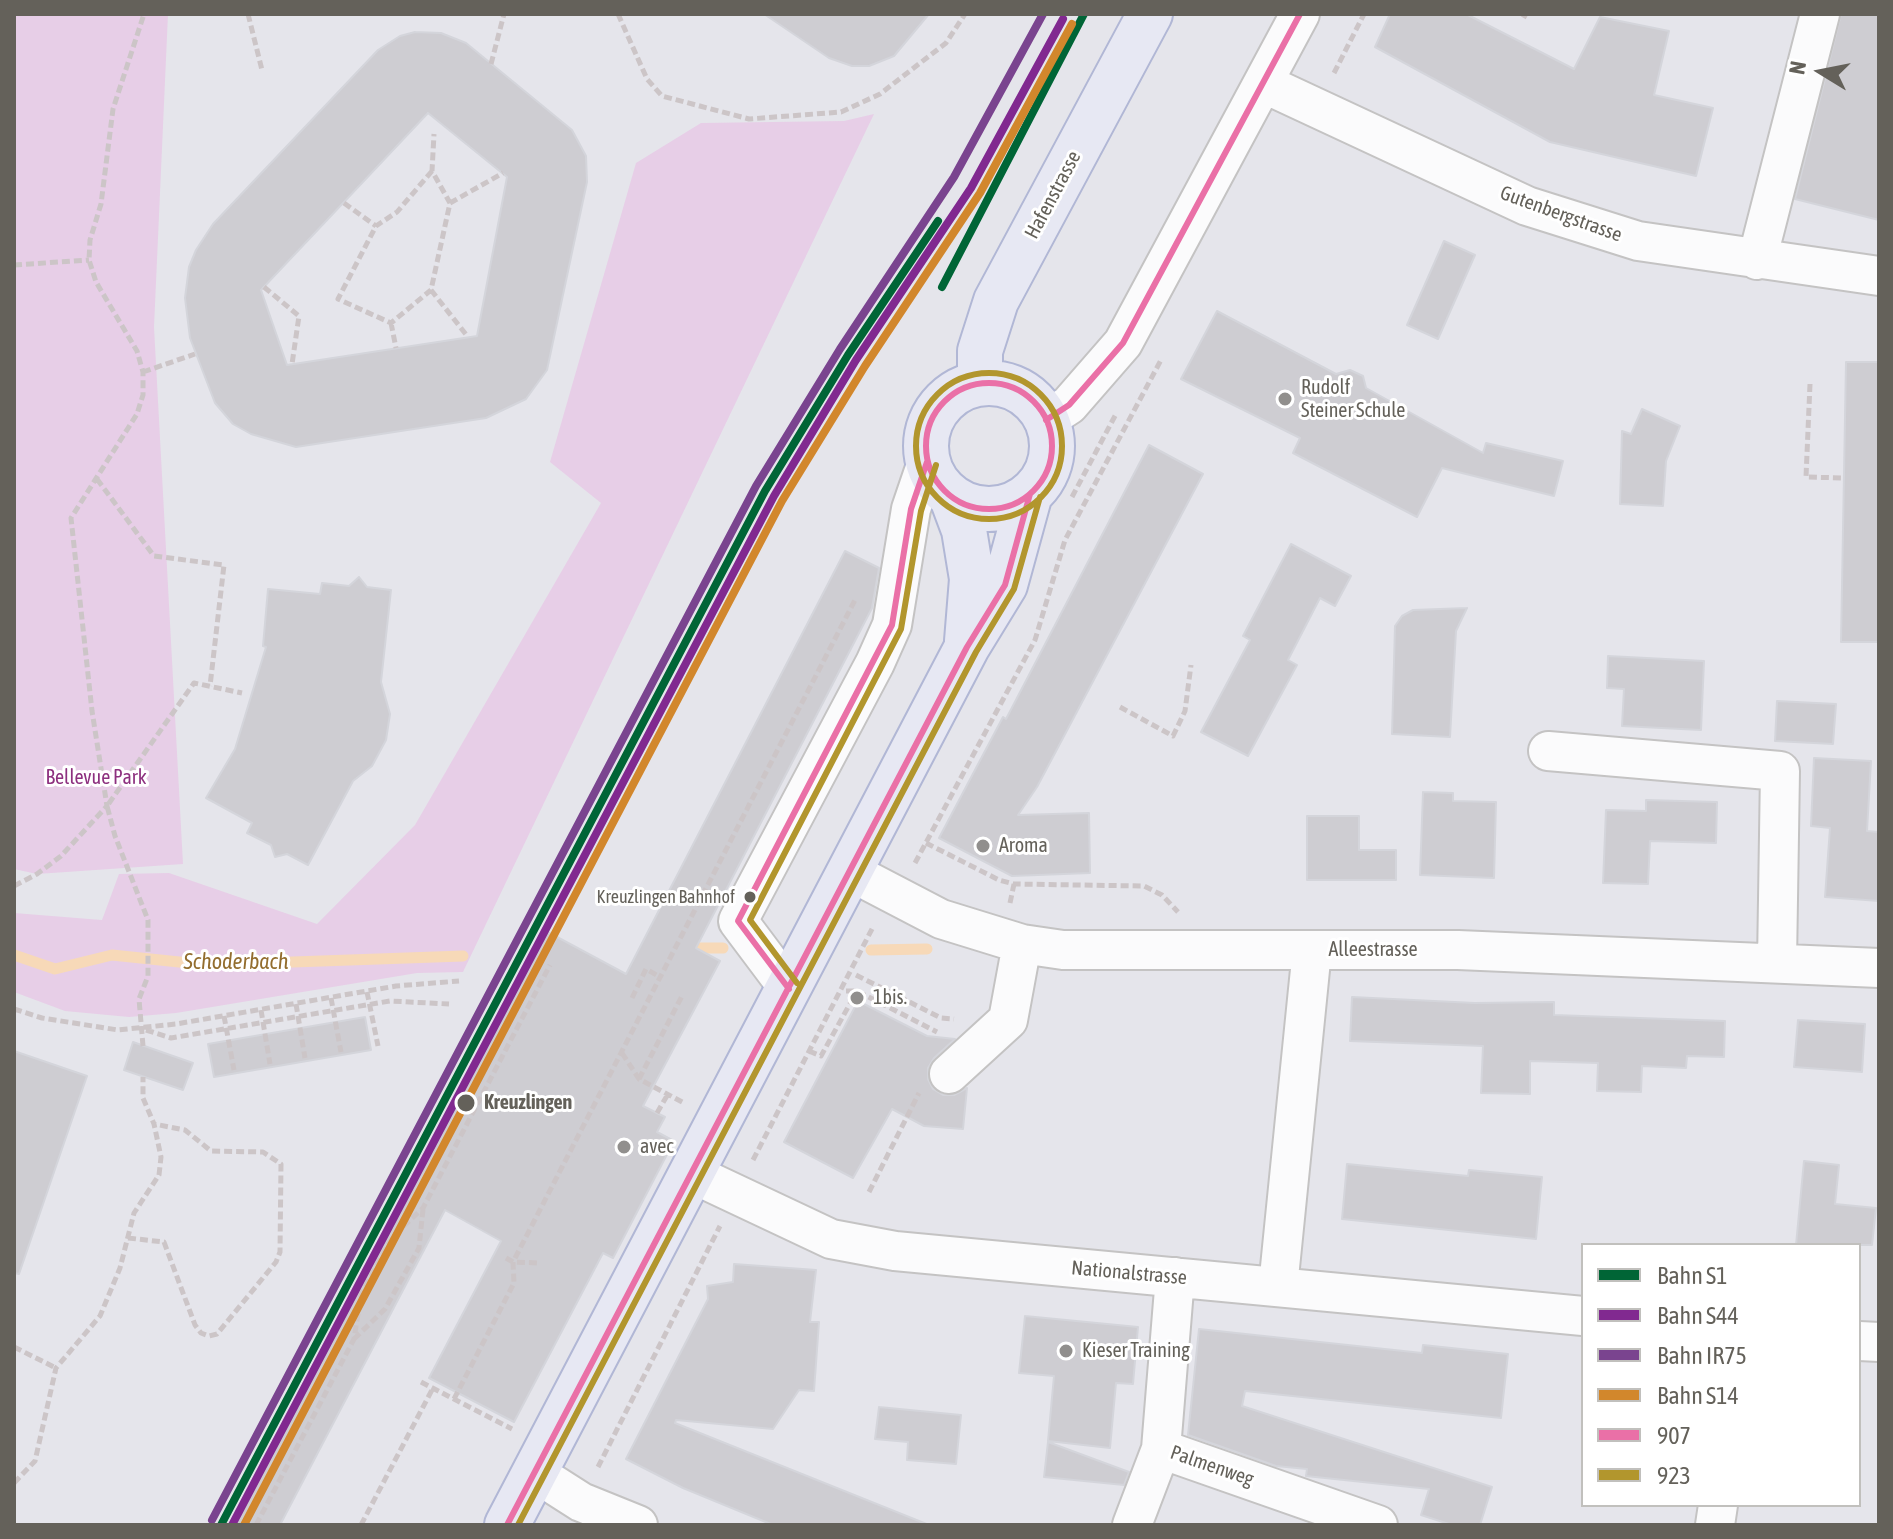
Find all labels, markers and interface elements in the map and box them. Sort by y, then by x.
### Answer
north arrow [1781,32,1861,112]
text: N [1783,59,1811,76]
street label: Hafenstrasse [1020,147,1086,243]
street label: Gutenbergstrasse [1497,181,1625,247]
place label: Rudolf Steiner Schule [1301,376,1405,423]
marker: Rudolf Steiner Schule [1276,390,1294,408]
park label: Bellevue Park [46,766,146,790]
place label: Aroma [999,834,1048,858]
marker: Aroma [974,837,992,855]
place label: Kreuzlingen Bahnhof [597,886,735,908]
marker: Kreuzlingen Bahnhof [742,889,758,905]
street label: Alleestrasse [1328,938,1418,962]
water label: Schoderbach [184,949,288,975]
place label: 1bis. [873,986,907,1010]
marker: 1bis. [848,989,866,1007]
place label: Kreuzlingen [484,1091,572,1115]
marker: Kreuzlingen [455,1092,477,1114]
place label: avec [640,1135,674,1159]
marker: avec [615,1138,633,1156]
legend [1581,1243,1861,1507]
street label: Nationalstrasse [1070,1256,1188,1290]
text: Bahn S1 [1657,1262,1727,1289]
text: Bahn S44 [1657,1302,1739,1329]
place label: Kieser Training [1082,1339,1190,1363]
marker: Kieser Training [1057,1342,1075,1360]
text: Bahn IR75 [1657,1342,1747,1369]
text: Bahn S14 [1657,1382,1739,1409]
text: 907 [1657,1422,1691,1449]
street label: Palmenweg [1167,1441,1257,1491]
text: 923 [1657,1462,1691,1489]

